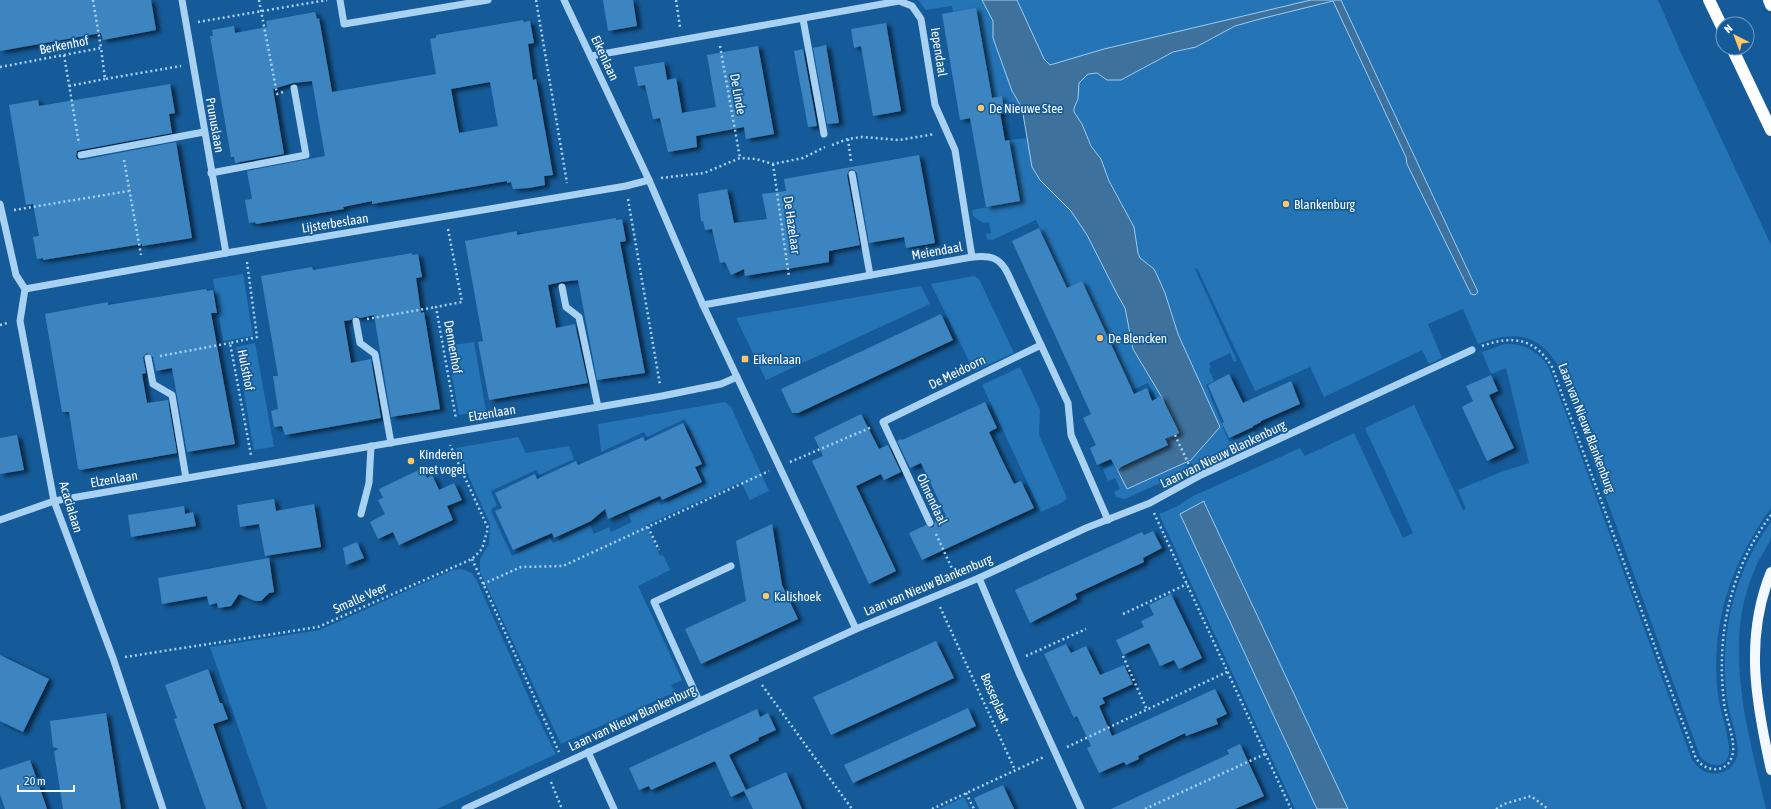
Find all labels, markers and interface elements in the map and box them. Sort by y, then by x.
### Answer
north arrow [1715,16,1755,56]
text: N [1722,22,1735,35]
street label: Iependaal [928,26,950,78]
street label: Berkenhof [38,33,90,57]
street label: Eikenlaan [588,33,622,83]
street label: De Linde [727,72,749,116]
street label: Prunuslaan [203,96,227,154]
place label: De Nieuwe Stee [989,101,1063,116]
marker: De Nieuwe Stee [976,103,986,113]
street label: De Hazelaar [781,195,804,255]
place label: Blankenburg [1294,197,1356,212]
marker: Blankenburg [1281,199,1291,209]
street label: Lijsterbeslaan [301,210,369,236]
street label: Meiendaal [910,239,964,263]
street label: Dennenhof [441,319,465,375]
place label: De Blencken [1108,331,1167,346]
marker: De Blencken [1095,333,1105,343]
street label: Hulsthof [235,348,257,392]
place label: Eikenlaan [753,352,801,367]
street label: De Meidoorn [926,352,988,392]
marker: Eikenlaan [740,354,750,364]
street label: Laan van Nieuw Blankenburg [1555,361,1619,496]
street label: Elzenlaan [467,401,517,425]
street label: Laan van Nieuw Blankenburg [1158,417,1289,491]
place label: Kinderen met vogel [419,447,466,477]
marker: Kinderen met vogel [406,456,416,466]
street label: Elzenlaan [89,467,139,491]
street label: Olmendaal [914,471,951,527]
street label: Acacialaan [56,480,86,534]
street label: Laan van Nieuw Blankenburg [862,551,995,619]
street label: Smalle Veer [331,580,389,616]
place label: Kalishoek [774,589,821,604]
marker: Kalishoek [761,591,771,601]
street label: Bosseplaat [977,671,1013,725]
street label: Laan van Nieuw Blankenburg [566,682,698,754]
scale bar [18,767,74,793]
text: 20 m [24,774,46,788]

